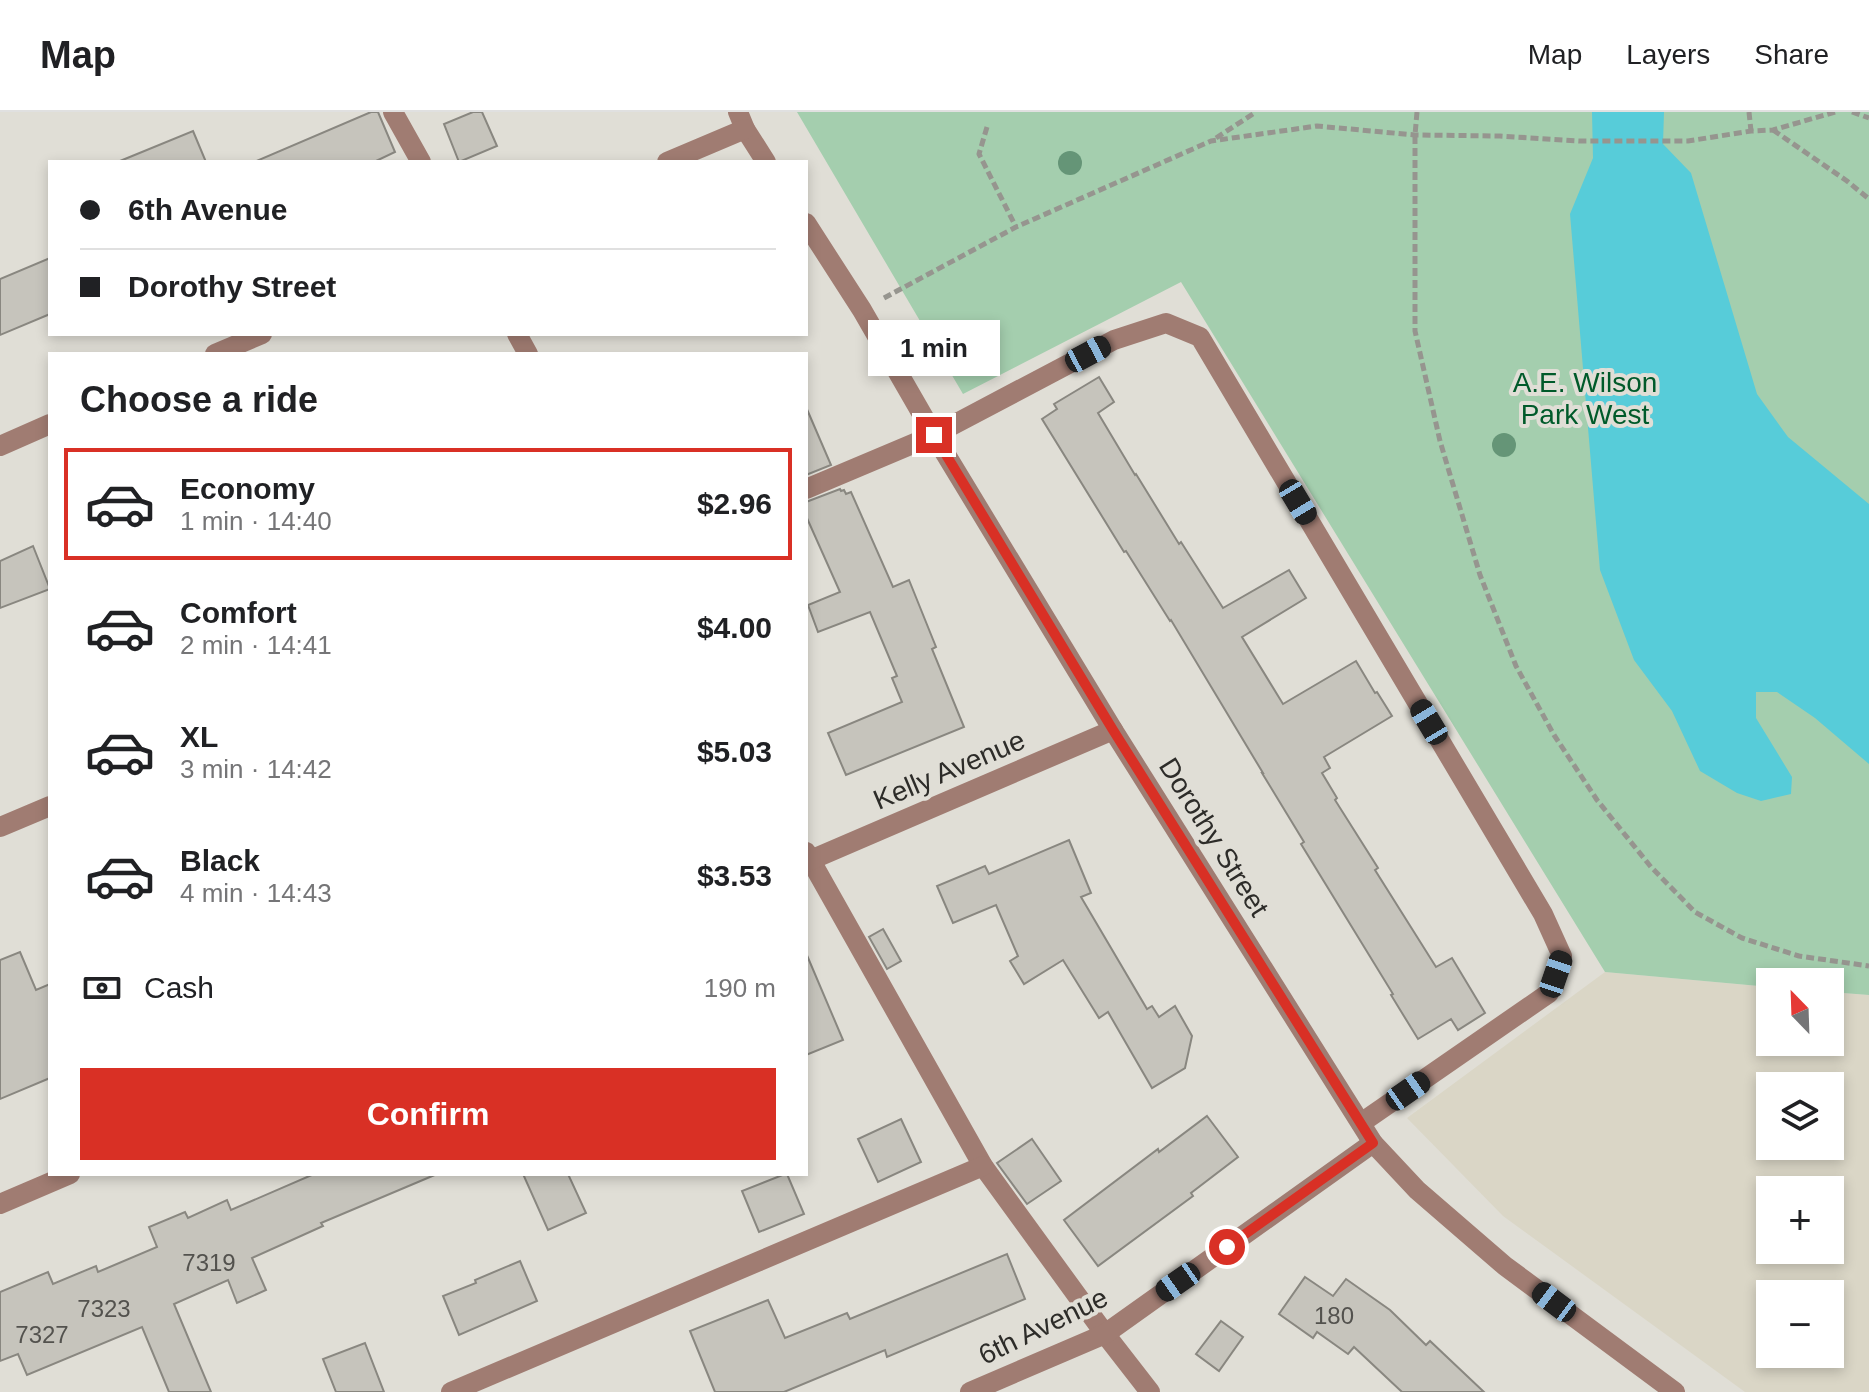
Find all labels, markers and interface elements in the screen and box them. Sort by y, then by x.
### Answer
text: Map [40,34,116,76]
text: Map [1528,39,1582,70]
text: Layers [1626,39,1710,70]
text: Share [1754,39,1829,70]
text: 6th Avenue [128,193,287,226]
text: Dorothy Street [128,270,336,303]
callout: 1 min [868,319,1000,375]
car [1061,332,1115,376]
text: 1 min [900,333,968,363]
park label: A.E. Wilson Park West [1513,367,1657,430]
text: Choose a ride [80,379,318,420]
route end [916,417,952,453]
icon: car [84,468,156,540]
text: Economy [180,472,315,505]
car [1275,475,1321,529]
text: $2.96 [697,487,772,520]
text: 1 min · 14:40 [180,506,332,536]
icon: car [84,592,156,664]
text: Comfort [180,596,297,629]
text: $4.00 [697,611,772,644]
text: 2 min · 14:41 [180,630,332,660]
car [1406,695,1452,749]
icon: car [84,716,156,788]
text: XL [180,720,218,753]
street label: Kelly Avenue [869,724,1029,816]
text: $5.03 [697,735,772,768]
street label: Dorothy Street [1153,752,1275,922]
text: 3 min · 14:42 [180,754,332,784]
icon: car [84,840,156,912]
text: Black [180,844,260,877]
text: $3.53 [697,859,772,892]
text: 4 min · 14:43 [180,878,332,908]
car [1537,947,1575,1001]
icon: cash [80,966,124,1010]
north arrow [1756,968,1844,1056]
map controls [1756,968,1844,1368]
text: Cash [144,971,214,1004]
text: 190 m [704,973,776,1003]
car [1381,1067,1435,1115]
button: Confirm [80,1068,776,1160]
button: layers [1756,1072,1844,1160]
button: + [1756,1176,1844,1264]
route start [1209,1229,1245,1265]
house number: 7319 [182,1249,236,1276]
car [1151,1258,1205,1306]
car [1528,1278,1580,1326]
button: − [1756,1280,1844,1368]
street label: 6th Avenue [973,1281,1113,1371]
house number: 7323 [77,1295,131,1322]
house number: 180 [1314,1302,1354,1329]
house number: 7327 [15,1321,69,1348]

